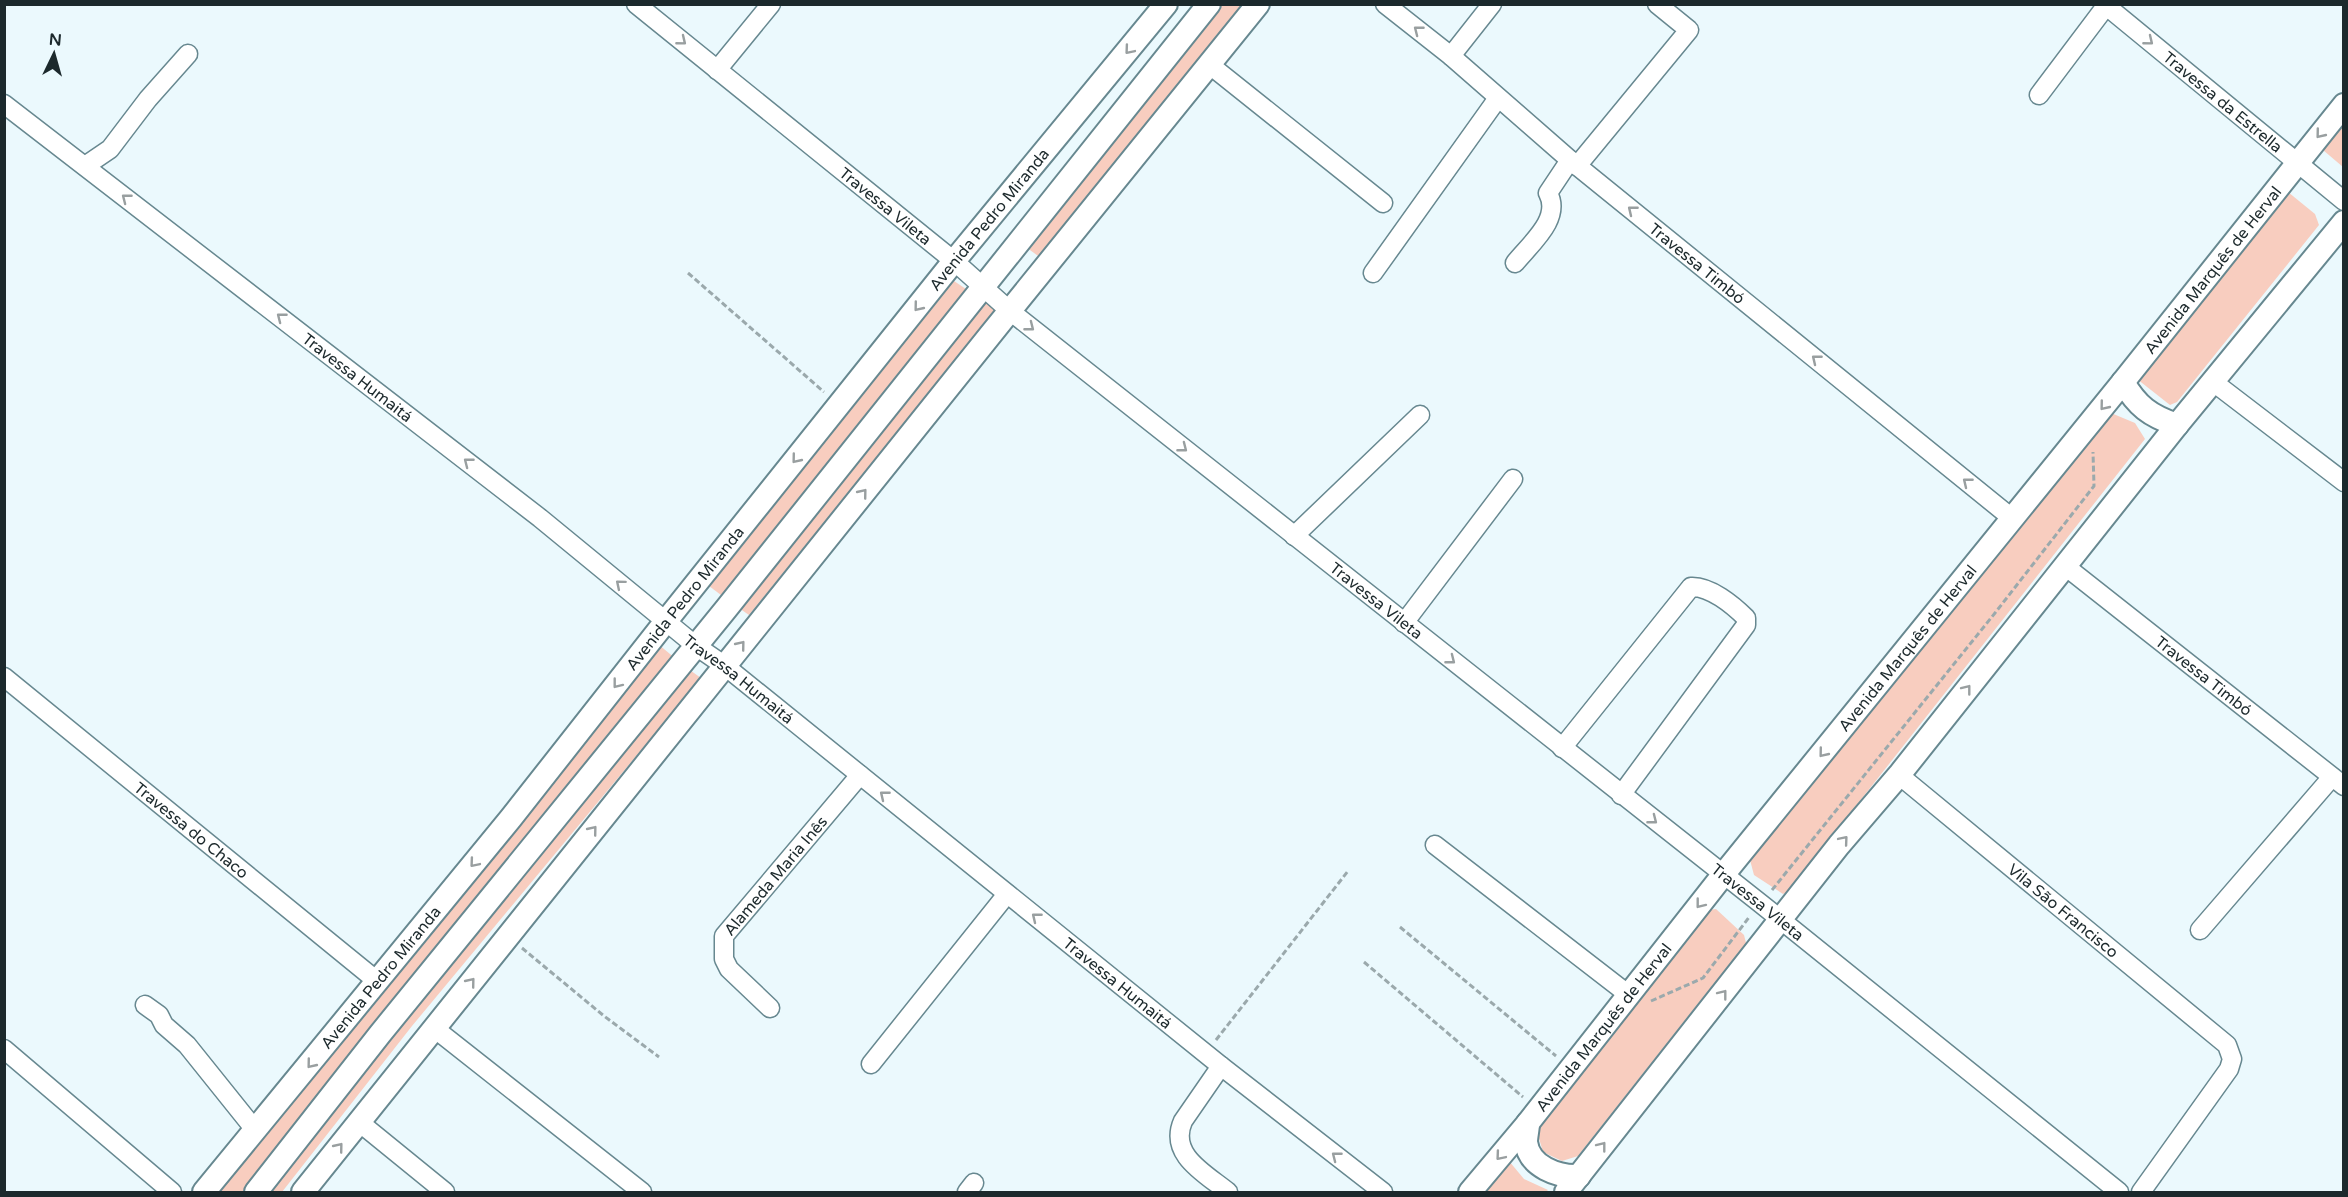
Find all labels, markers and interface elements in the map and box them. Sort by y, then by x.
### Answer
north arrow [24,24,84,84]
one-way arrow [1414,27,1425,38]
text: N [48,30,62,51]
one-way arrow [675,34,686,45]
one-way arrow [2142,34,2153,45]
one-way arrow [1125,43,1136,54]
street label: Travessa da Estrella [2159,48,2286,157]
one-way arrow [2317,127,2328,138]
street label: Avenida Pedro Miranda [925,144,1054,295]
street label: Travessa Vileta [835,163,935,250]
street label: Avenida Marquês de Herval [2140,183,2286,358]
one-way arrow [122,195,133,206]
one-way arrow [1628,206,1639,217]
street label: Travessa Timbó [1645,219,1749,309]
one-way arrow [914,300,925,311]
one-way arrow [276,314,287,325]
one-way arrow [1023,320,1034,331]
street label: Travessa Humaitá [298,329,416,427]
one-way arrow [1812,356,1823,367]
one-way arrow [2101,399,2112,410]
one-way arrow [1176,441,1187,452]
one-way arrow [793,453,804,464]
one-way arrow [464,459,475,470]
one-way arrow [1963,478,1974,489]
one-way arrow [856,489,867,500]
street label: Avenida Pedro Miranda [622,523,749,675]
street label: Travessa Vileta [1325,558,1426,644]
street label: Avenida Marquês de Herval [1834,561,1982,736]
one-way arrow [616,581,627,592]
street label: Travessa Humaitá [679,631,797,728]
street label: Travessa Timbó [2151,632,2256,721]
one-way arrow [734,641,745,652]
one-way arrow [1444,653,1455,664]
one-way arrow [613,677,624,688]
one-way arrow [1960,685,1971,696]
one-way arrow [1819,746,1830,757]
street label: Travessa do Chaco [130,778,252,883]
one-way arrow [880,791,891,802]
street label: Alameda Maria Inês [720,812,832,940]
one-way arrow [1647,813,1658,824]
one-way arrow [585,826,596,837]
one-way arrow [1836,836,1847,847]
one-way arrow [470,856,481,867]
street label: Travessa Vileta [1707,859,1808,945]
street label: Vila São Francisco [2003,860,2122,963]
one-way arrow [1697,898,1708,909]
street label: Avenida Pedro Miranda [317,902,446,1053]
one-way arrow [1032,913,1043,924]
street label: Travessa Humaitá [1059,934,1176,1034]
street label: Avenida Marquês de Herval [1532,940,1676,1116]
one-way arrow [464,978,475,989]
one-way arrow [1716,990,1727,1001]
one-way arrow [308,1057,319,1068]
one-way arrow [1595,1142,1606,1153]
one-way arrow [332,1143,343,1154]
one-way arrow [1497,1149,1508,1160]
one-way arrow [1332,1153,1343,1164]

